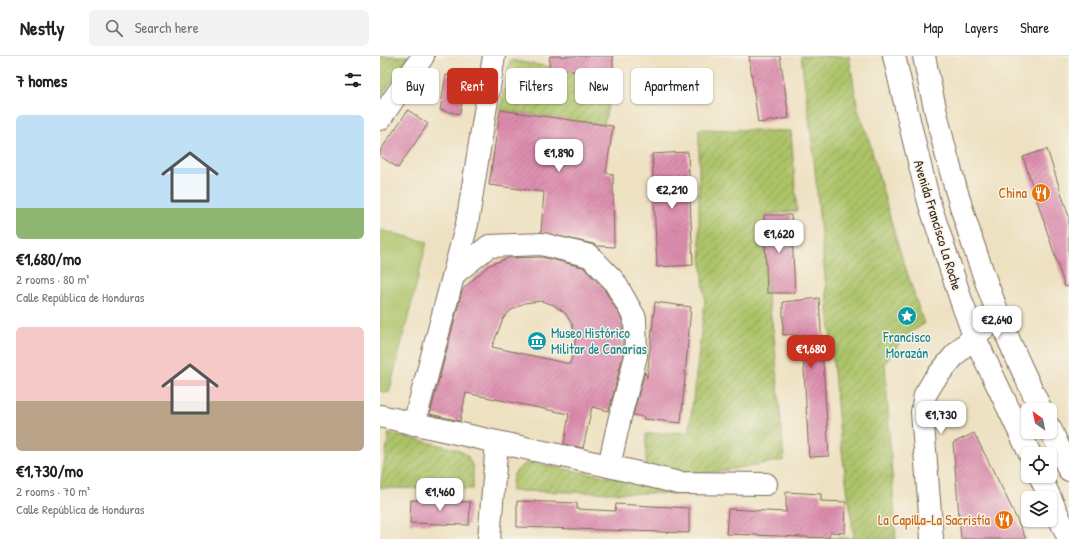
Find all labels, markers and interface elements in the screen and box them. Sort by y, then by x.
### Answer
search box [89,10,369,46]
text: Nestly [20,15,65,41]
icon: search [103,17,125,39]
text: Search here [135,17,199,38]
text: Map [923,18,943,37]
text: Layers [965,18,998,37]
text: Share [1020,18,1049,37]
chip: Buy [392,68,439,104]
chip: Rent [447,68,498,104]
chip: Filters [506,68,567,104]
chip: New [575,68,623,104]
chip: Apartment [631,68,713,104]
text: 7 homes [16,69,67,92]
icon: filters [342,69,364,91]
pin: €1,890 [526,139,592,173]
icon: home [154,141,226,213]
text: €1,890 [544,143,574,161]
street label: Avenida Francisco La Roche [910,157,967,293]
pin: €2,210 [639,176,705,210]
text: €2,210 [656,180,688,198]
restaurant icon: China [1030,182,1052,204]
place label: China [998,183,1028,202]
pin: €1,620 [746,220,812,254]
text: €1,620 [764,224,794,242]
text: €1,680/mo [16,247,81,270]
text: 2 rooms · 80 m² [16,270,89,288]
text: Calle República de Honduras [16,288,145,306]
place icon: Francisco Morazán [896,305,918,327]
pin: €2,640 [964,306,1030,340]
text: €2,640 [982,310,1012,328]
place label: Museo Histórico Militar de Canarias [551,323,647,358]
place label: Francisco Morazán [882,327,931,362]
museum icon: Museo Histórico Militar de Canarias [526,330,548,352]
pin: €1,680 [778,335,844,369]
text: €1,680 [796,339,826,357]
icon: home [154,353,226,425]
pin: €1,730 [908,401,974,435]
north arrow [1021,403,1057,439]
map controls [1021,403,1057,527]
text: €1,730 [925,405,957,423]
button: locate [1021,447,1057,483]
text: €1,730/mo [16,459,83,482]
pin: €1,460 [407,478,473,512]
text: 2 rooms · 70 m² [16,482,90,500]
text: €1,460 [425,482,455,500]
button: layers [1021,491,1057,527]
text: Calle República de Honduras [16,500,145,518]
restaurant icon: La Capilla-La Sacristía [993,509,1015,531]
place label: La Capilla-La Sacristía [878,510,991,530]

